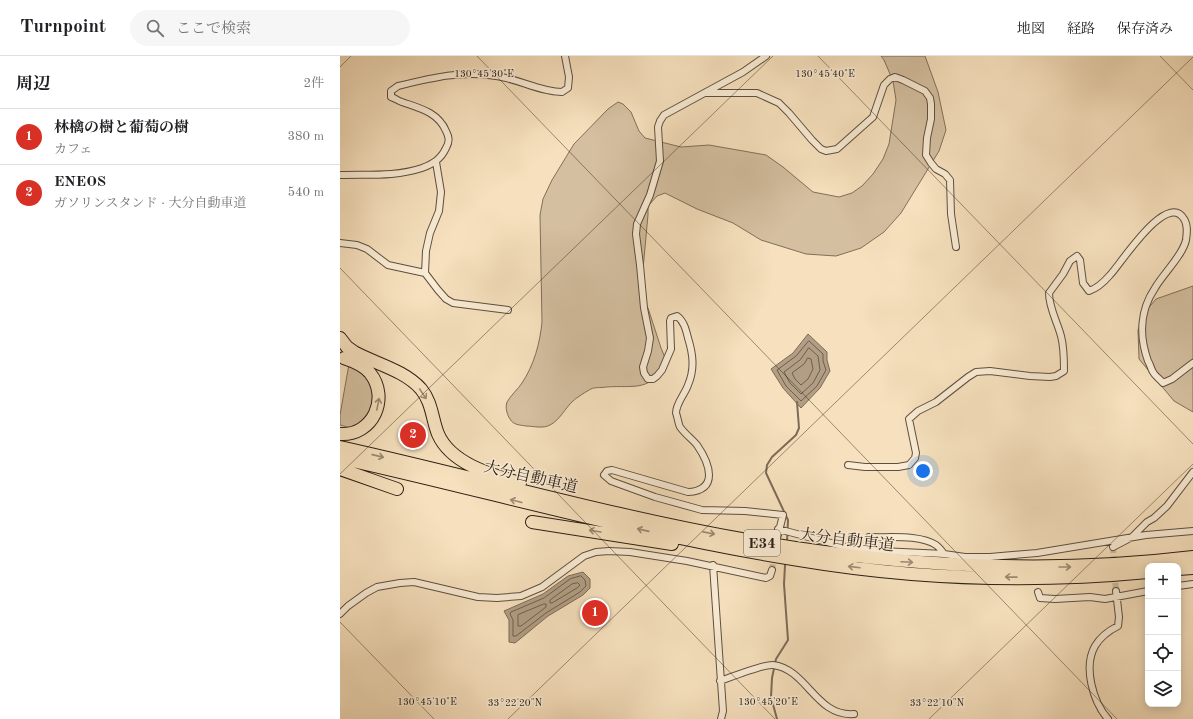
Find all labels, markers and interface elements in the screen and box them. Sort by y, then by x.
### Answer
search box [130,10,410,46]
icon: search [144,17,166,39]
text: Turnpoint [20,18,106,37]
text: ここで検索 [176,22,251,37]
text: 地図 [1017,22,1045,36]
text: 経路 [1067,22,1095,36]
text: 保存済み [1117,22,1173,36]
text: 130°45'30"E [454,69,514,79]
text: 130°45'40"E [795,69,855,79]
text: 周辺 [16,76,50,93]
text: 2件 [303,77,324,90]
text: 林檎の樹と葡萄の樹 [54,121,189,136]
text: 1 [25,130,33,143]
text: 380 m [287,130,324,143]
text: カフェ [54,143,92,156]
text: ENEOS [54,175,106,190]
text: 2 [25,186,33,199]
text: 540 m [287,186,324,199]
text: ガソリンスタンド · 大分自動車道 [54,197,247,210]
one-way arrow [419,388,427,399]
one-way arrow [374,398,382,411]
pin: 2 [400,420,426,450]
one-way arrow [371,453,384,461]
street label: 大分自動車道 [482,457,580,497]
your location [913,461,933,481]
one-way arrow [510,496,523,504]
one-way arrow [637,525,650,533]
street label: 大分自動車道 [798,525,896,555]
one-way arrow [589,527,602,535]
one-way arrow [702,529,715,537]
road number: E34 [744,530,780,556]
one-way arrow [900,558,913,566]
one-way arrow [1058,563,1071,570]
map controls [1145,563,1181,707]
button: + [1145,563,1181,599]
one-way arrow [848,564,861,571]
one-way arrow [1005,573,1018,581]
pin: 1 [582,598,608,628]
button: − [1145,599,1181,635]
button: locate [1145,635,1181,671]
button: layers [1145,671,1181,707]
text: 130°45'10"E [397,697,457,707]
text: 130°45'20"E [738,697,798,707]
text: 33°22'20"N [488,698,543,708]
text: 33°22'10"N [910,698,965,708]

